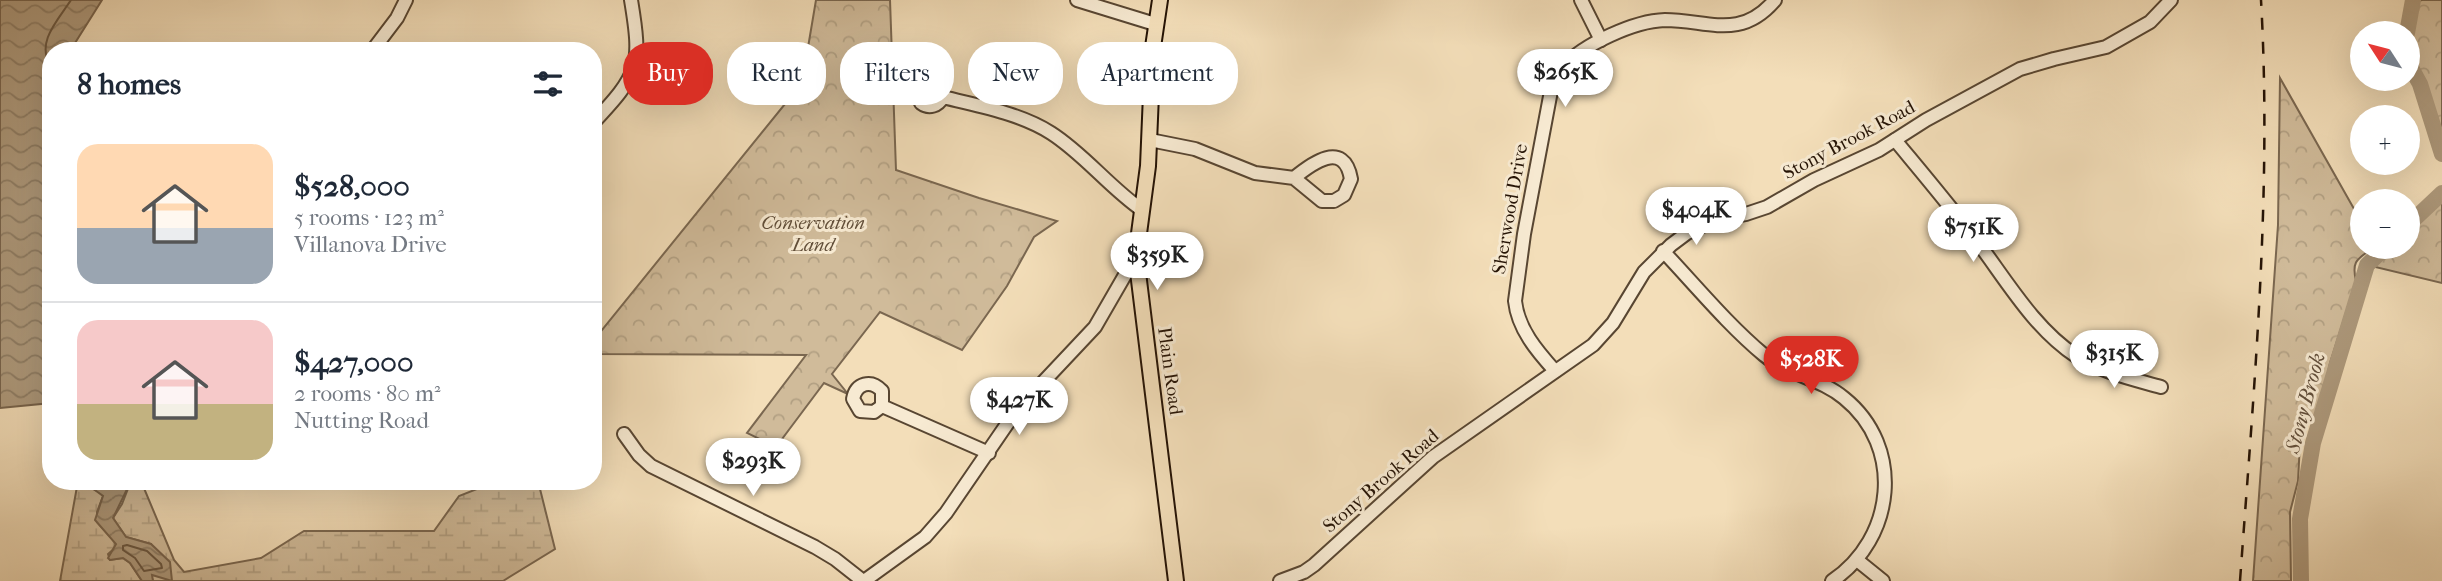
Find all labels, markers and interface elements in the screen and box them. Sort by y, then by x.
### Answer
north arrow [2350,21,2420,91]
map controls [2350,21,2420,259]
chip: Buy [623,42,713,105]
chip: Rent [727,42,826,105]
chip: Filters [840,42,954,105]
chip: New [968,42,1063,105]
chip: Apartment [1077,42,1238,105]
pin: $265K [1516,50,1614,109]
text: $265K [1533,58,1597,85]
icon: filters [529,65,567,103]
text: 8 homes [77,67,181,102]
street label: Stony Brook Road [1779,96,1919,184]
button: + [2350,105,2420,175]
street label: Sherwood Drive [1488,142,1532,276]
text: $528,000 [294,169,410,204]
icon: home [133,172,217,256]
pin: $404K [1647,188,1745,247]
button: − [2350,189,2420,259]
text: $404K [1662,196,1730,223]
text: 5 rooms · 123 m² [294,204,444,231]
pin: $751K [1924,204,2022,264]
park label: Conservation Land [761,212,865,256]
text: $751K [1944,213,2002,240]
text: Villanova Drive [294,231,447,258]
pin: $359K [1108,232,1206,292]
text: $359K [1127,241,1187,268]
street label: Plain Road [1153,326,1187,417]
pin: $315K [2065,330,2163,390]
pin: $528K [1762,336,1860,396]
text: $315K [2086,339,2142,366]
text: $427,000 [294,345,413,380]
text: $528K [1780,345,1842,372]
icon: home [133,348,217,432]
water label: Stony Brook [2280,350,2330,457]
pin: $427K [970,378,1068,437]
text: 2 rooms · 80 m² [294,380,441,407]
text: $427K [986,386,1052,413]
text: Nutting Road [294,407,429,434]
street label: Stony Brook Road [1319,424,1444,537]
pin: $293K [704,438,802,498]
text: $293K [722,447,784,474]

